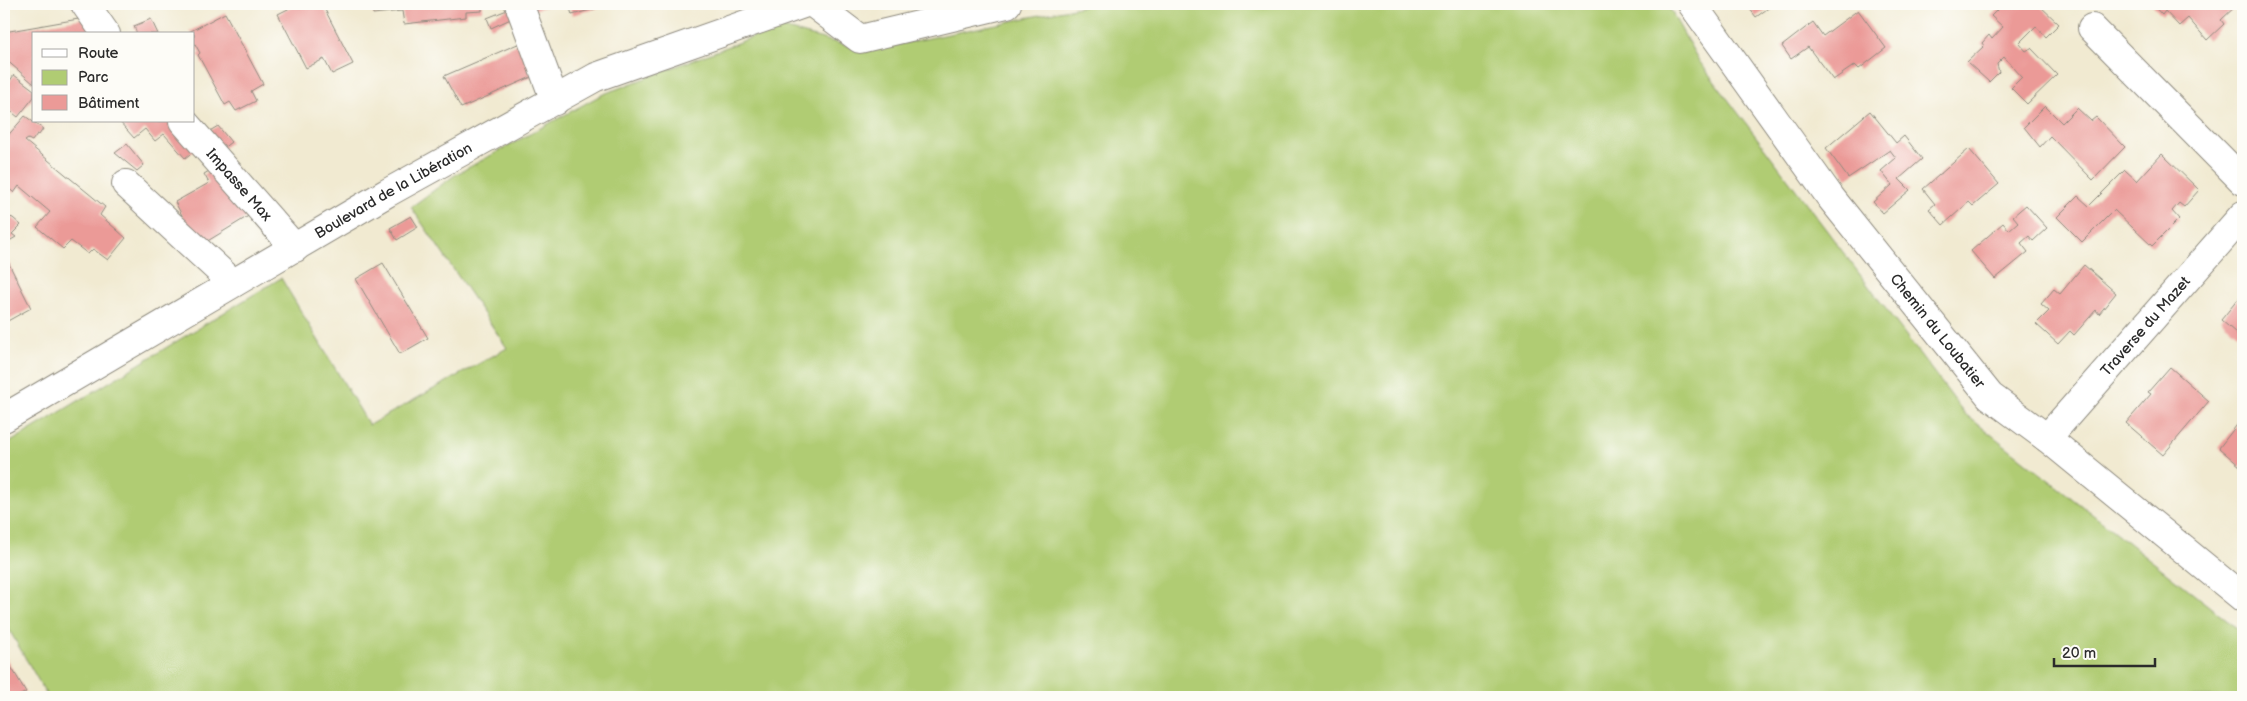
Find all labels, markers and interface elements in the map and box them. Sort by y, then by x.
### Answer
legend [32,32,195,122]
text: Route [78,44,119,63]
text: Parc [78,68,108,87]
text: Bâtiment [78,94,140,113]
street label: Boulevard de la Libération [311,139,476,243]
street label: Impasse Max [202,145,276,225]
street label: Chemin du Loubatier [1886,270,1989,393]
street label: Traverse du Mazet [2097,272,2195,380]
scale bar [2054,636,2156,668]
text: 20 m [2062,644,2096,663]

